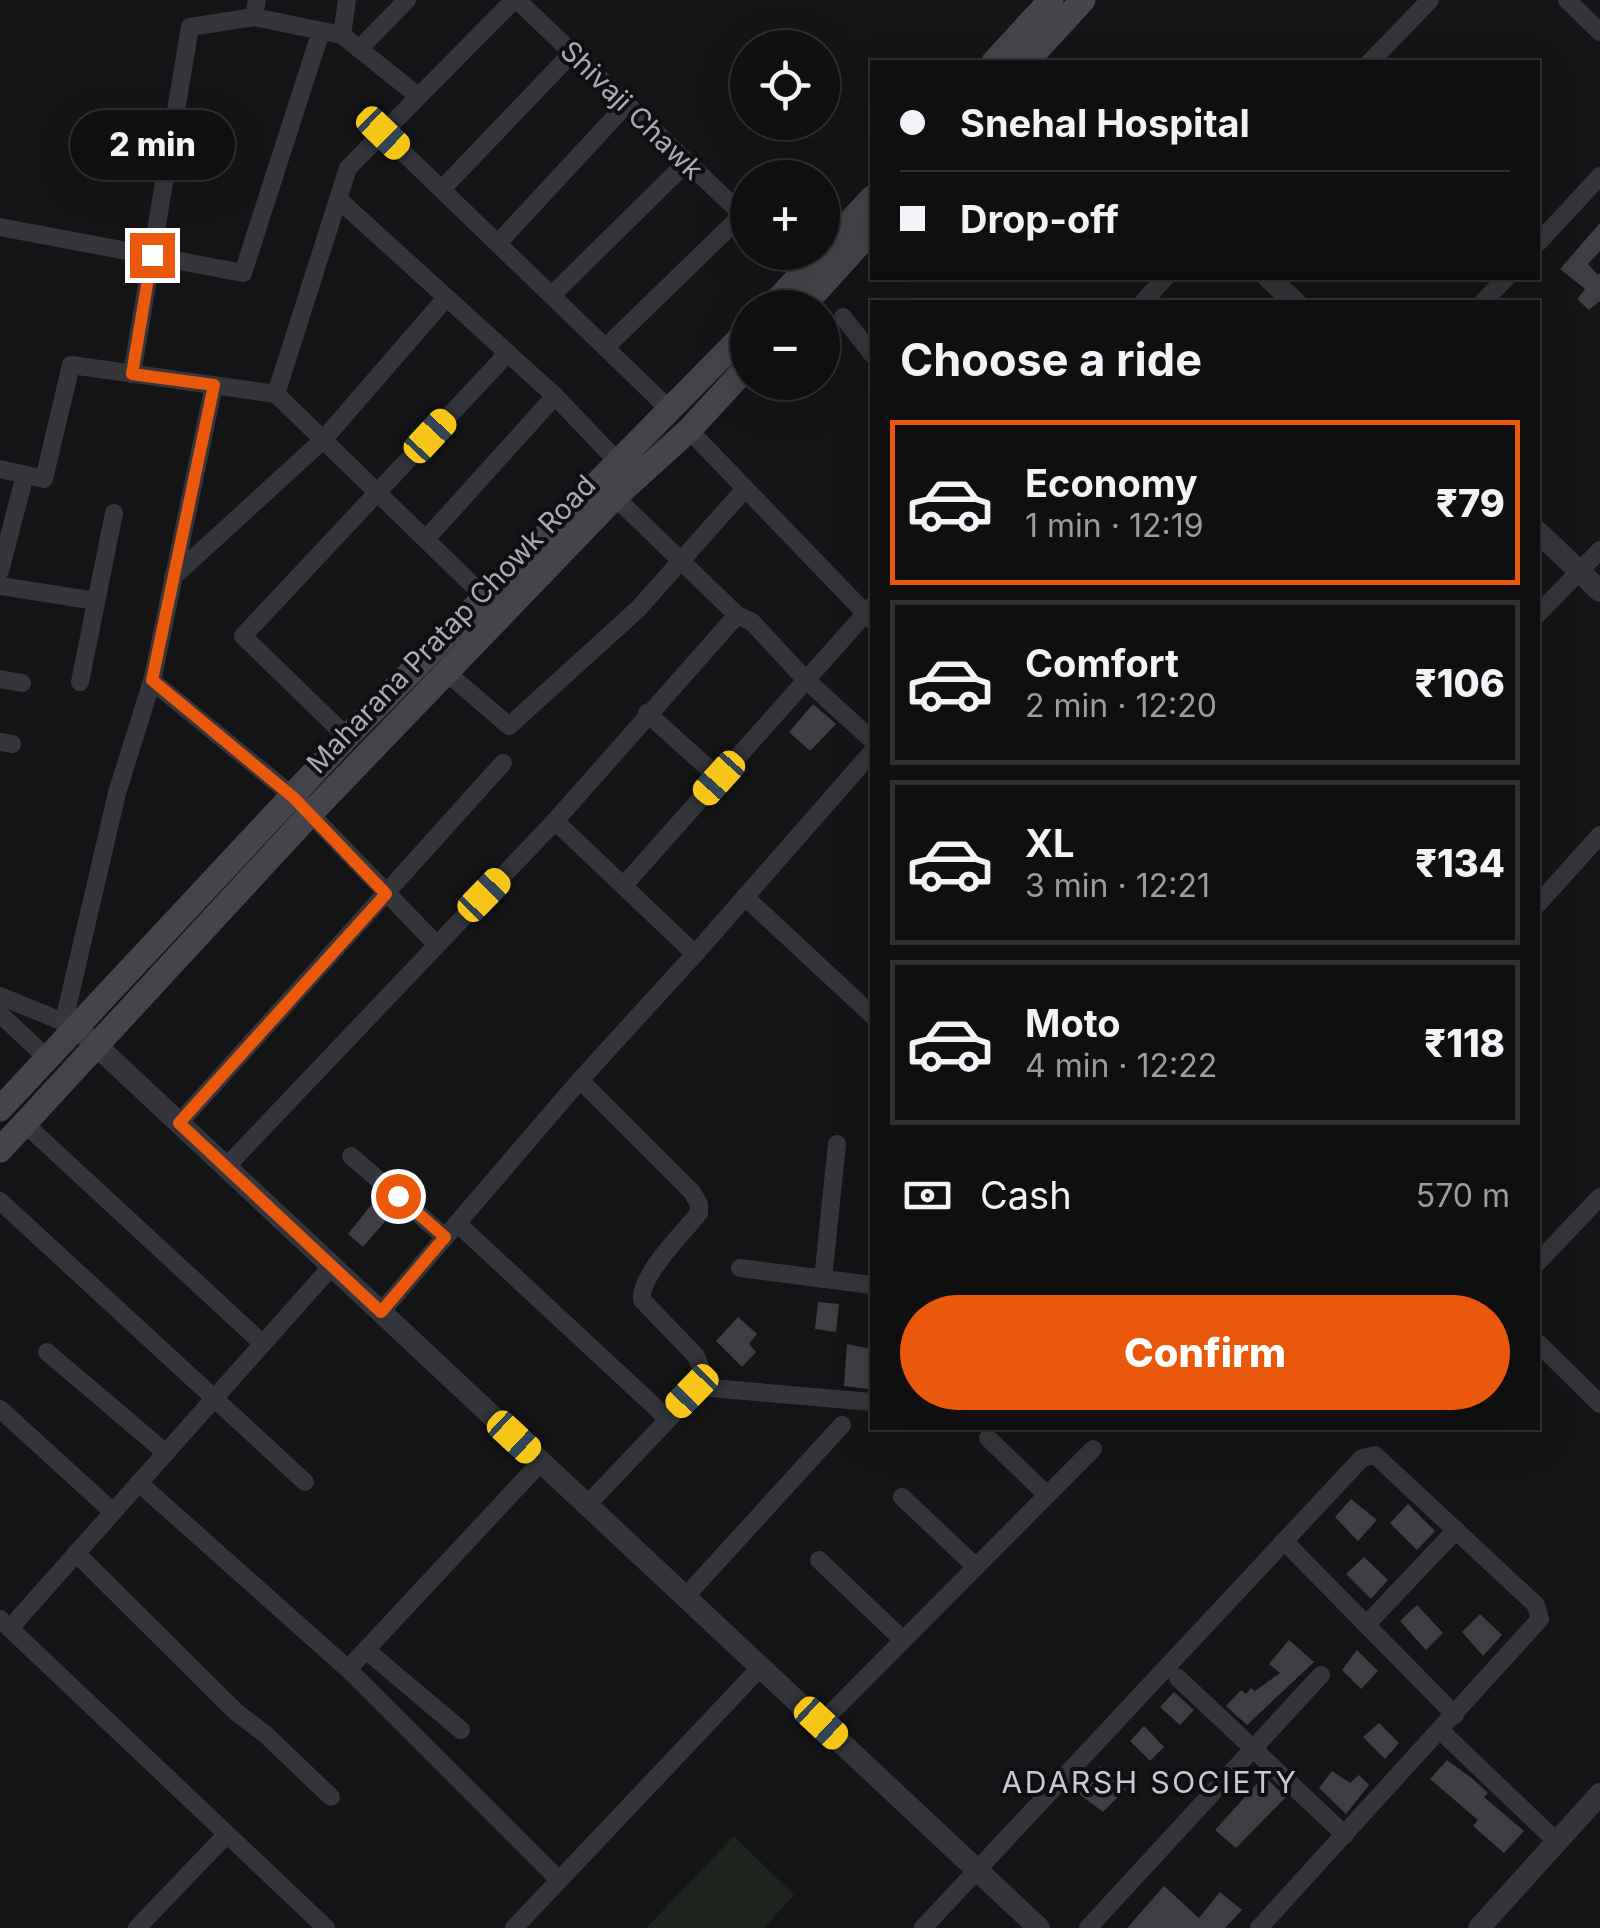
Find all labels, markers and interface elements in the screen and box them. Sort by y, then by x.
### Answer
map controls [730,30,840,400]
button: locate [730,30,840,140]
street label: Shivaji Chawk [554,33,710,187]
text: Snehal Hospital [960,100,1250,146]
car [351,101,415,165]
callout: 2 min [70,110,234,180]
text: 2 min [109,125,196,164]
button: + [730,160,840,270]
text: Drop-off [960,196,1119,242]
route end [130,233,175,278]
button: − [730,290,840,400]
text: Choose a ride [900,332,1202,387]
car [399,404,461,468]
icon: car [905,458,995,548]
text: Economy [1025,460,1198,506]
street label: Maharana Pratap Chowk Road [300,468,602,780]
text: ₹79 [1436,480,1505,526]
text: 1 min · 12:19 [1025,506,1204,545]
icon: car [905,638,995,728]
text: Comfort [1025,640,1179,686]
text: ₹106 [1415,660,1505,706]
text: 2 min · 12:20 [1025,686,1217,725]
car [688,746,750,810]
icon: car [905,818,995,908]
text: XL [1025,820,1075,866]
text: ₹134 [1415,840,1505,886]
car [452,863,516,927]
text: 3 min · 12:21 [1025,866,1210,905]
icon: car [905,998,995,1088]
text: Moto [1025,1000,1121,1046]
text: ₹118 [1424,1020,1505,1066]
text: 4 min · 12:22 [1025,1046,1217,1085]
icon: cash [900,1168,955,1223]
text: Cash [980,1172,1072,1218]
route start [376,1174,421,1219]
text: 570 m [1416,1176,1510,1215]
button: Confirm [900,1295,1510,1410]
car [660,1359,724,1423]
car [482,1406,546,1468]
car [789,1692,853,1754]
district label: ADARSH SOCIETY [1002,1764,1298,1800]

